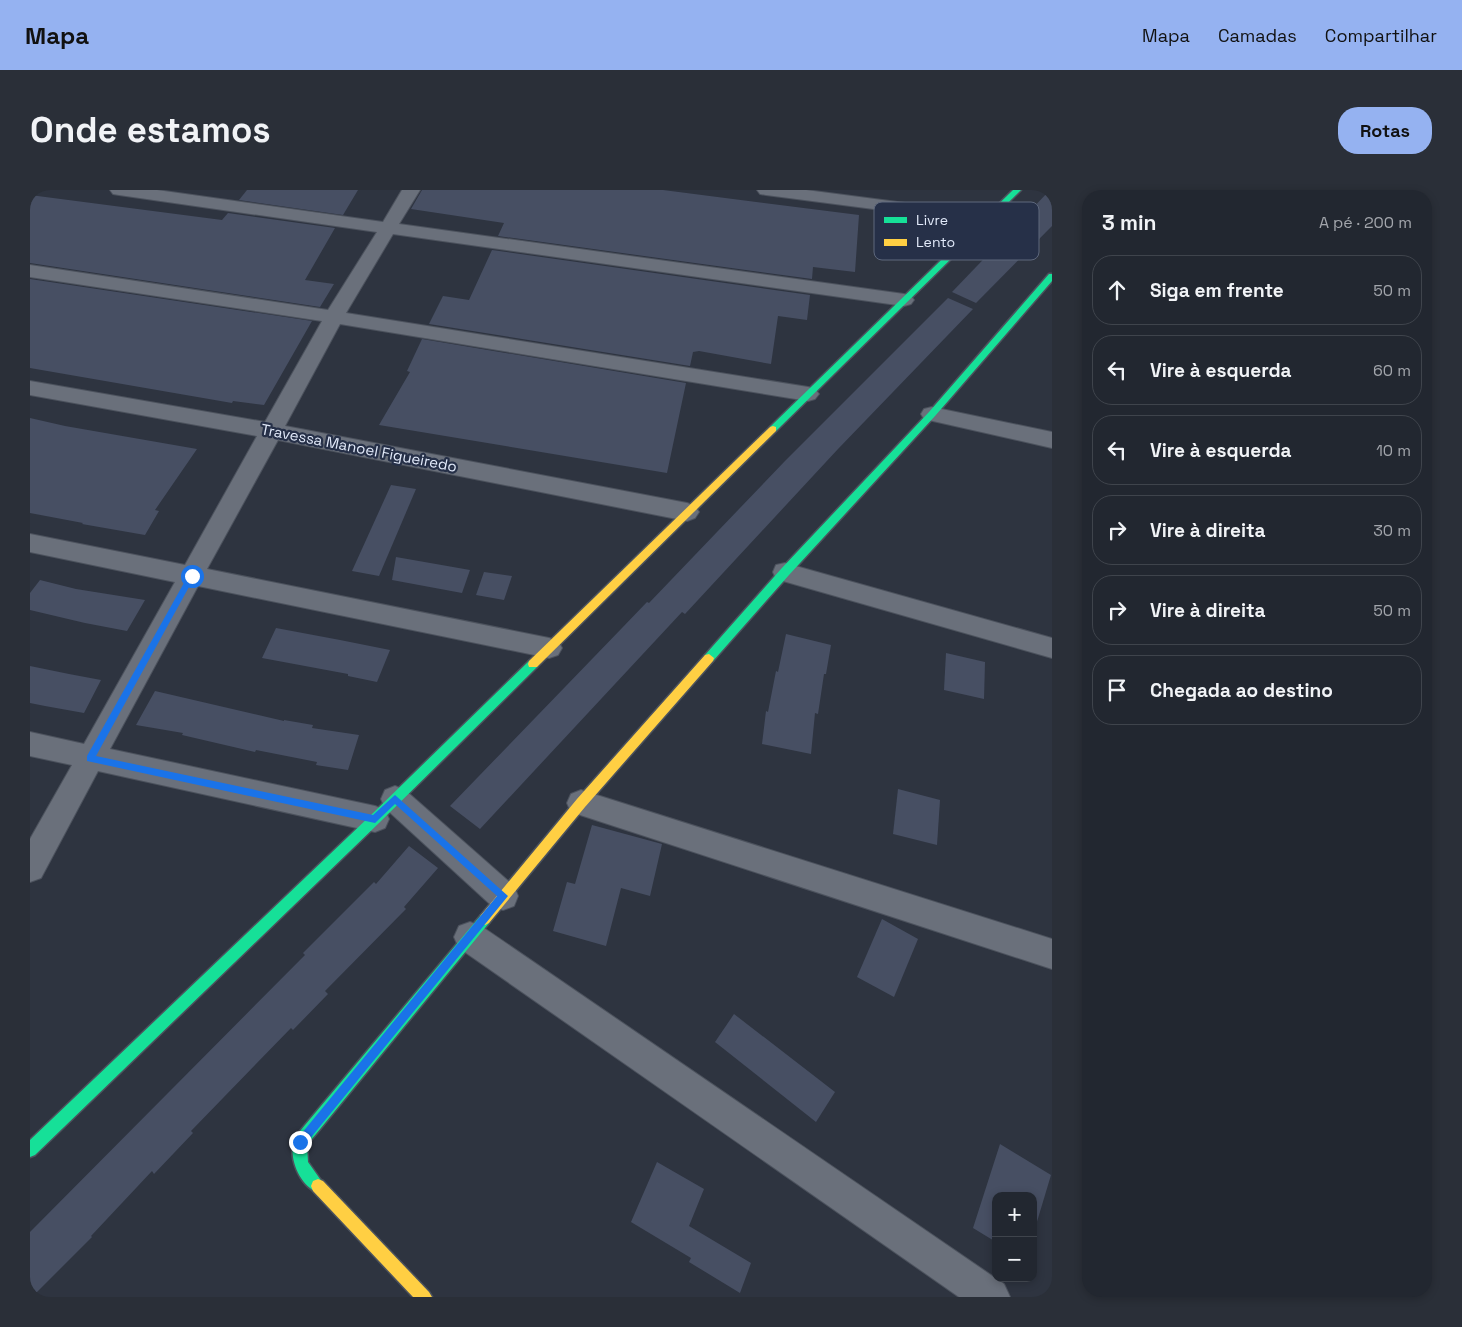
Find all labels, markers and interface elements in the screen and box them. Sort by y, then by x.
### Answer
text: Mapa [25,20,89,51]
text: Mapa [1142,24,1190,47]
text: Camadas [1218,24,1297,47]
text: Compartilhar [1325,24,1437,47]
button: Rotas [1338,107,1432,154]
text: Onde estamos [30,108,271,152]
legend [874,202,1039,260]
text: 3 min [1102,209,1157,236]
text: Livre [916,211,948,229]
text: A pé · 200 m [1319,212,1412,233]
text: Lento [916,233,955,251]
icon: ahead [1103,276,1131,304]
text: Siga em frente [1150,278,1284,303]
text: 50 m [1373,280,1411,301]
icon: left [1103,356,1131,384]
text: Vire à esquerda [1150,358,1292,383]
text: 60 m [1373,360,1411,381]
street label: Travessa Manoel Figueiredo [260,419,459,476]
icon: left [1103,436,1131,464]
text: Vire à esquerda [1150,438,1292,463]
text: 10 m [1376,440,1411,461]
icon: right [1103,516,1131,544]
text: Vire à direita [1150,518,1266,543]
text: 30 m [1373,520,1411,541]
route start [181,565,204,588]
icon: right [1103,596,1131,624]
text: Vire à direita [1150,598,1266,623]
text: 50 m [1373,600,1411,621]
icon: arrive [1103,676,1131,704]
text: Chegada ao destino [1150,678,1333,703]
route end [289,1131,312,1154]
map controls [992,1192,1037,1282]
button: + [992,1192,1037,1237]
button: − [992,1237,1037,1282]

